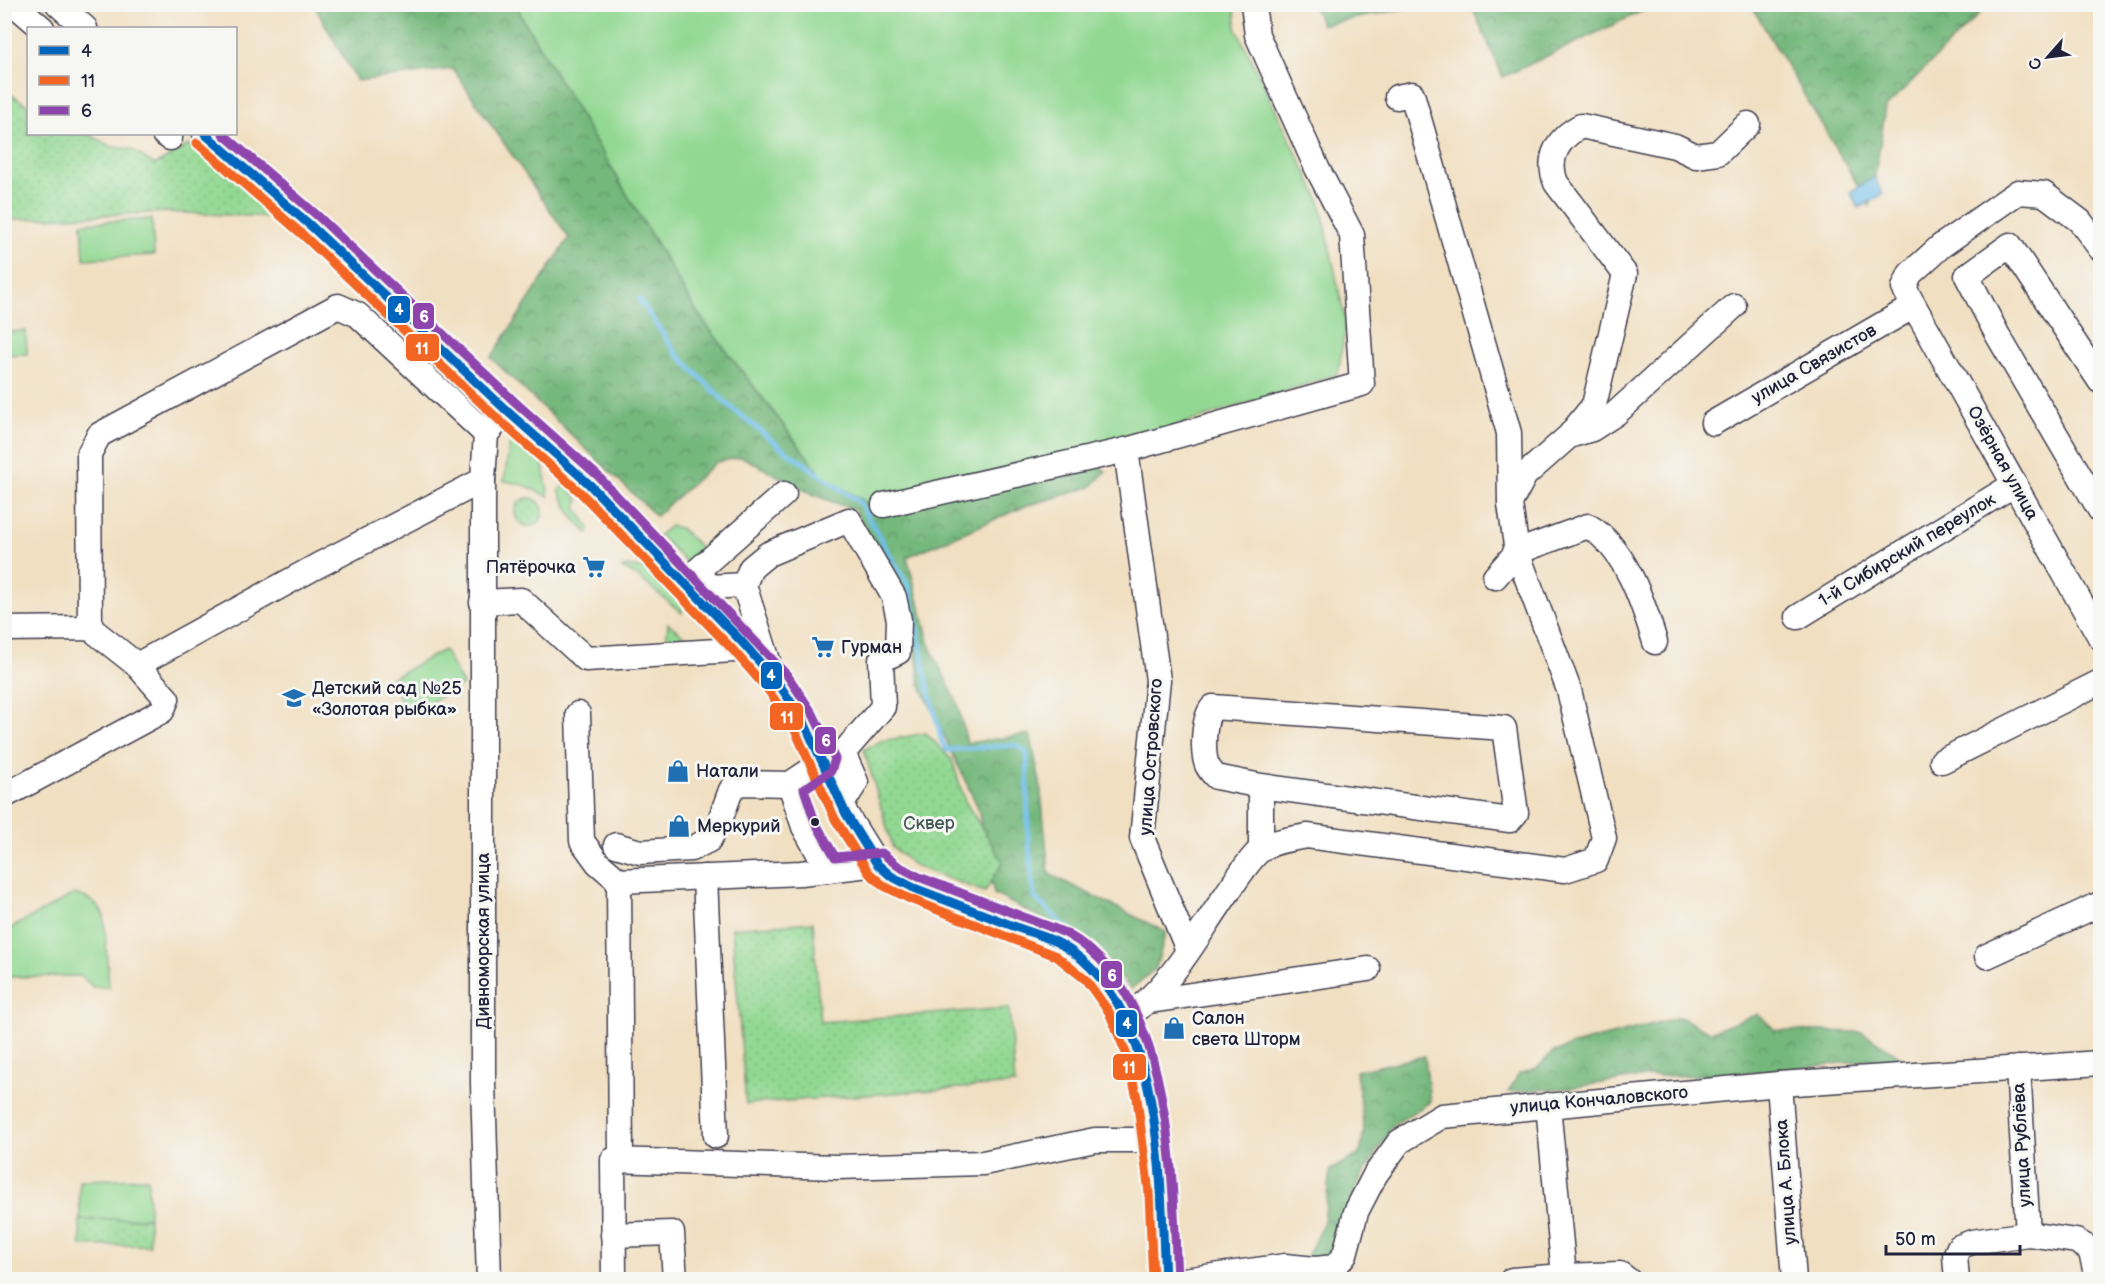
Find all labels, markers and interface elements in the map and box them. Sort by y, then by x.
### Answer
legend [27,27,237,135]
north arrow [2018,27,2078,87]
text: 4 [81,41,92,62]
text: С [2025,54,2047,73]
text: 11 [81,71,95,92]
text: 6 [81,101,92,122]
line badge: 4 [387,295,411,324]
text: 4 [394,301,404,320]
line badge: 6 [412,302,435,330]
text: 6 [419,308,429,327]
street label: улица Связистов [1748,319,1881,408]
line badge: 11 [405,333,440,362]
text: 11 [415,340,429,359]
street label: Озёрная улица [1963,402,2043,524]
street label: 1-й Сибирский переулок [1815,489,2000,611]
supermarket icon: Пятёрочка [581,554,607,580]
place label: Пятёрочка [486,557,576,578]
supermarket icon: Гурман [810,634,836,660]
place label: Гурман [841,637,902,658]
line badge: 4 [760,661,783,690]
text: 4 [766,667,776,686]
place label: Детский сад №25 «Золотая рыбка» [312,678,462,720]
street label: улица Островского [1135,678,1167,836]
school or university icon: Детский сад №25 «Золотая рыбка» [281,685,307,711]
line badge: 11 [769,702,804,731]
text: 11 [780,709,794,728]
line badge: 6 [814,726,837,755]
text: 6 [821,732,831,751]
shop icon: Натали [665,758,691,784]
place label: Натали [696,761,759,782]
shop icon: Меркурий [666,813,692,839]
park label: Сквер [903,813,955,834]
place label: Меркурий [697,816,781,837]
unlabelled marker [809,816,821,828]
street label: Дивноморская улица [473,852,494,1029]
line badge: 6 [1100,960,1123,989]
text: 6 [1107,967,1117,986]
place label: Салон света Шторм [1192,1008,1301,1050]
line badge: 4 [1115,1009,1138,1038]
text: 4 [1122,1015,1132,1034]
shop icon: Салон света Шторм [1161,1015,1187,1041]
line badge: 11 [1112,1053,1147,1081]
text: 11 [1122,1059,1136,1078]
street label: улица Кончаловского [1509,1082,1689,1118]
street label: улица Рублёва [2008,1082,2036,1208]
street label: улица А. Блока [1771,1118,1801,1246]
scale bar [1886,1218,2020,1256]
text: 50 m [1895,1229,1936,1250]

